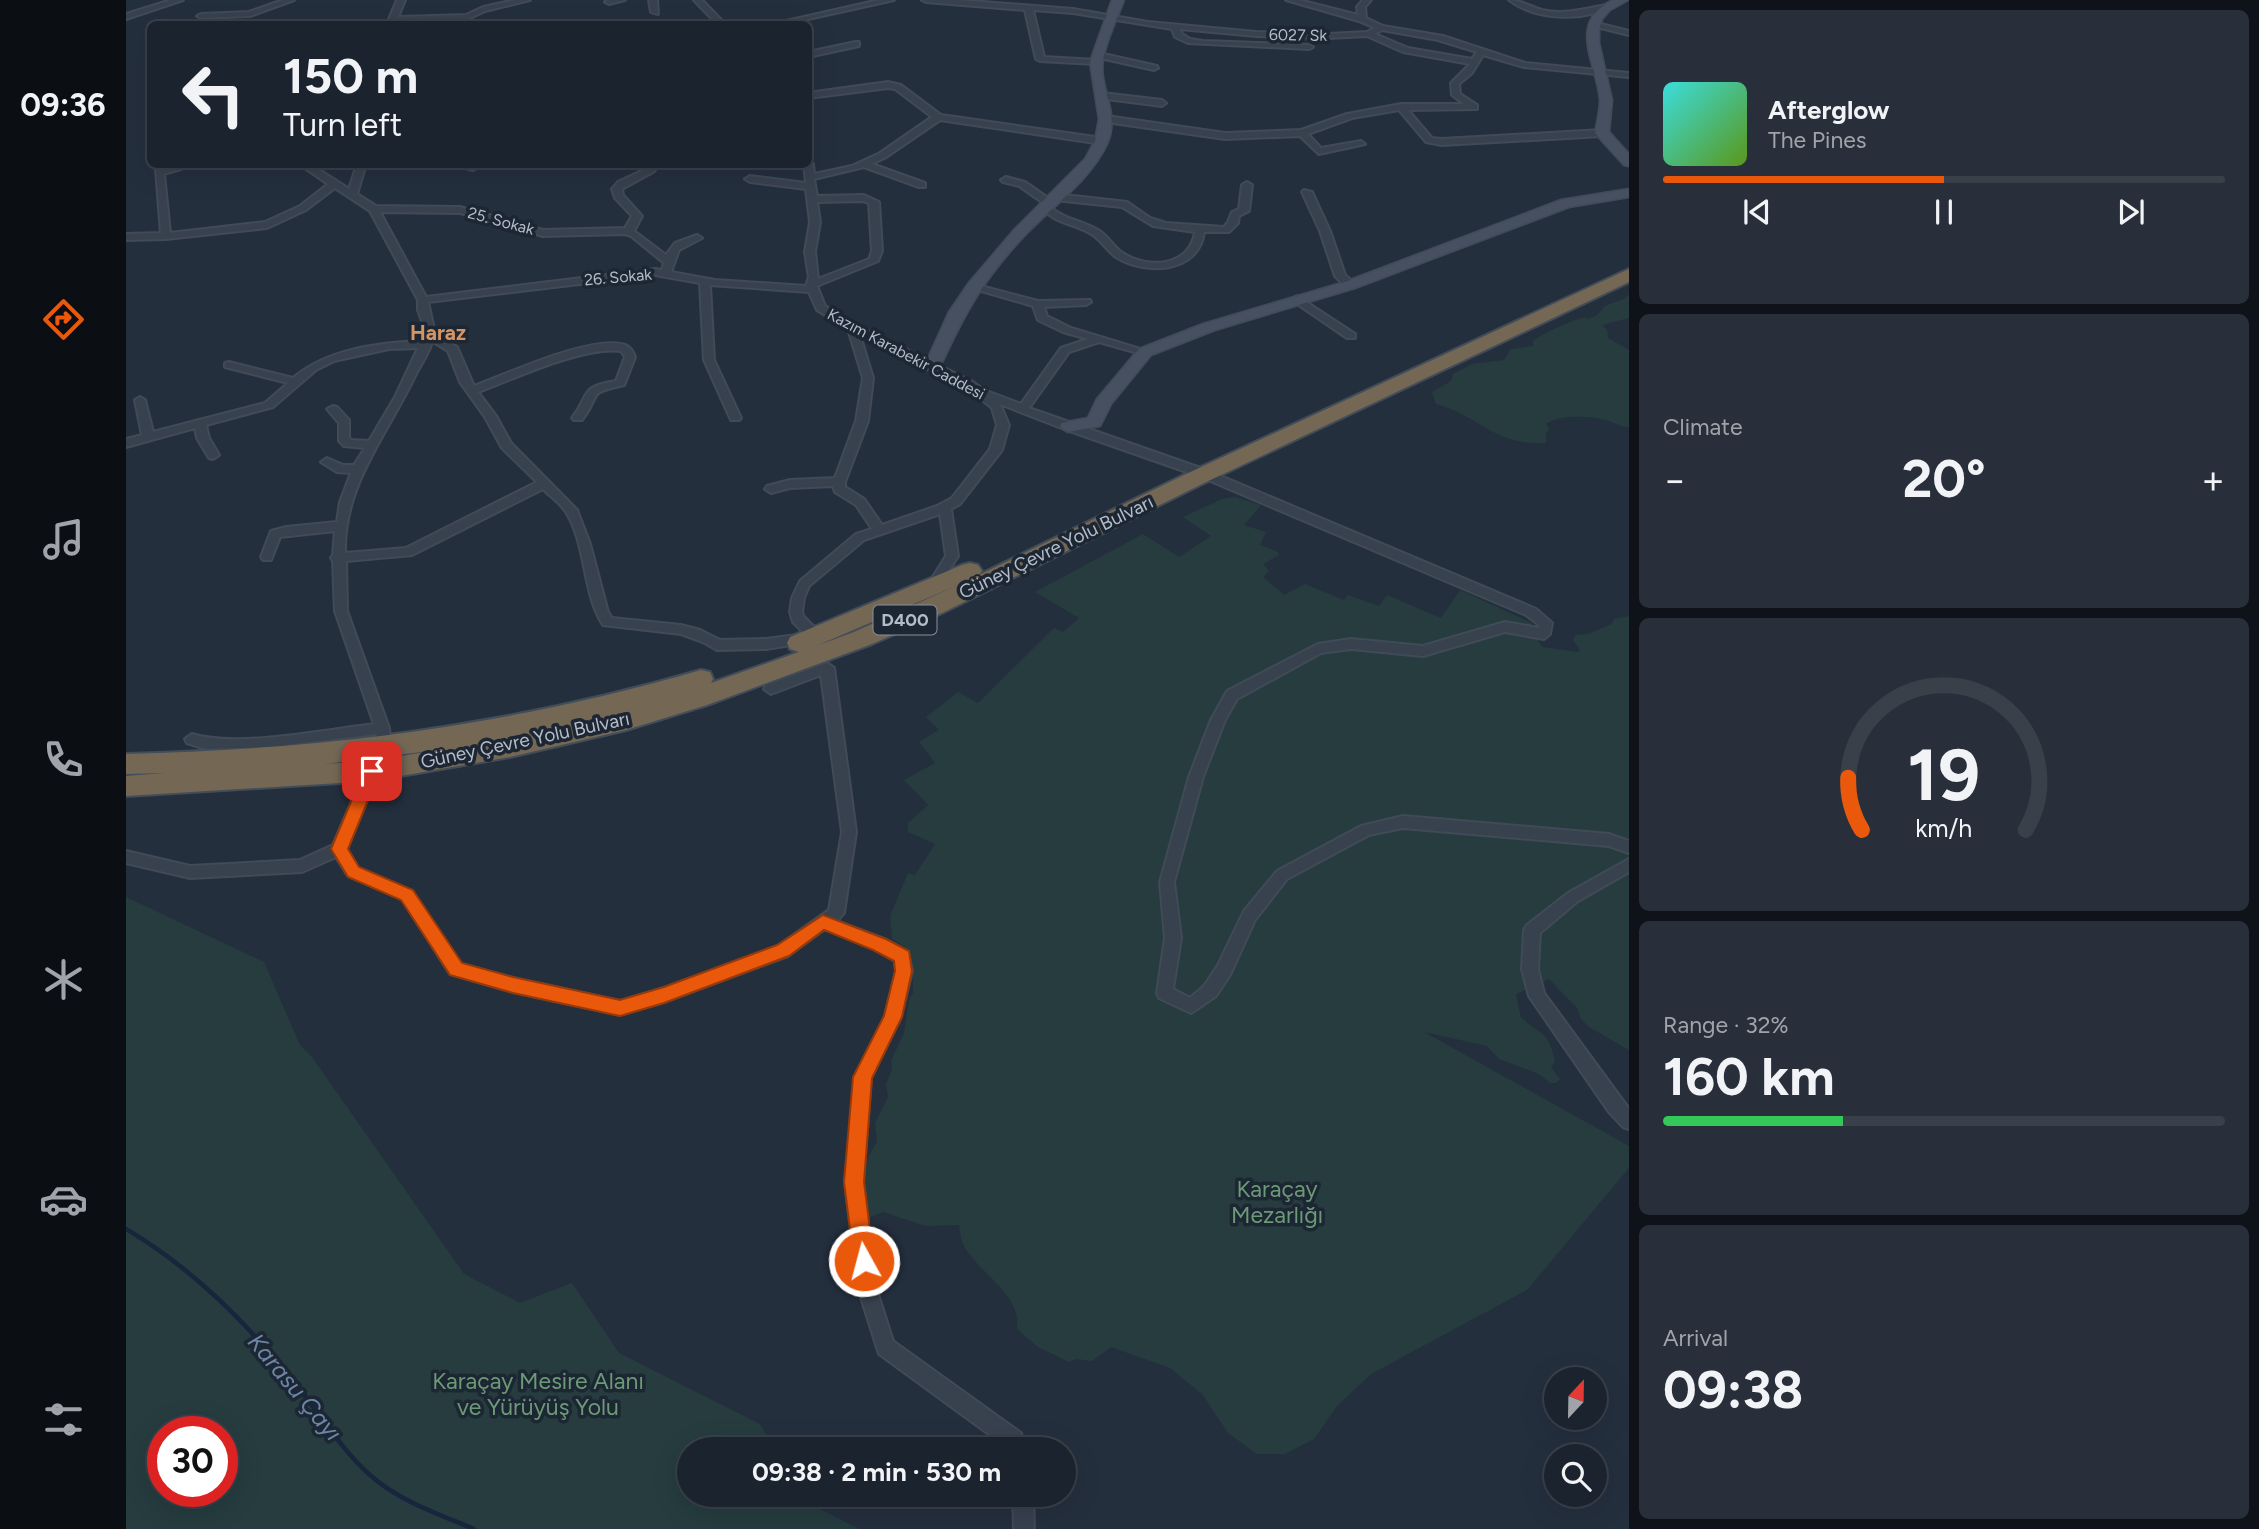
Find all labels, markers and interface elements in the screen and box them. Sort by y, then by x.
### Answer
street label: 6027 Sk [1269,25,1328,45]
text: 150 m [283,46,418,105]
icon: left [168,49,259,140]
text: 09:36 [20,86,106,124]
text: Afterglow [1768,94,1890,126]
text: Turn left [283,106,402,144]
text: The Pines [1768,126,1867,154]
icon: previous [1738,193,1776,231]
icon: pause [1925,193,1963,231]
icon: next [2112,193,2150,231]
street label: 25. Sokak [466,203,537,239]
street label: 26. Sokak [583,265,653,289]
icon: directions [39,295,88,344]
street label: Kazım Karabekir Caddesi [824,304,988,404]
district label: Haraz [410,320,466,345]
text: Climate [1663,413,1742,441]
text: 20° [1902,448,1986,510]
text: − [1663,457,1687,503]
text: + [2201,457,2225,503]
street label: Güney Çevre Yolu Bulvarı [955,490,1157,604]
icon: music [39,515,88,564]
road number: D400 [874,606,936,634]
street label: Güney Çevre Yolu Bulvarı [418,707,632,773]
text: 19 [1908,732,1980,819]
icon: phone [39,735,88,784]
pin [342,741,402,801]
icon: arrive [353,752,391,790]
text: km/h [1915,813,1973,843]
icon: climate [39,955,88,1004]
text: Range · 32% [1663,1011,1789,1039]
text: 160 km [1663,1046,1835,1108]
icon: car [39,1175,88,1224]
park label: Karaçay Mezarlığı [1231,1175,1323,1229]
position arrow [827,1224,901,1298]
text: Arrival [1663,1324,1728,1352]
water label: Karasu Çayı [242,1328,348,1446]
text: 09:38 [1663,1359,1803,1421]
park label: Karaçay Mesire Alanı ve Yürüyüş Yolu [432,1367,644,1421]
north arrow [1544,1367,1606,1430]
map controls [1544,1367,1607,1507]
icon: filters [39,1395,88,1444]
speed limit sign: 30 [147,1416,238,1507]
button: search [1544,1444,1607,1507]
text: 09:38 · 2 min · 530 m [752,1456,1001,1488]

